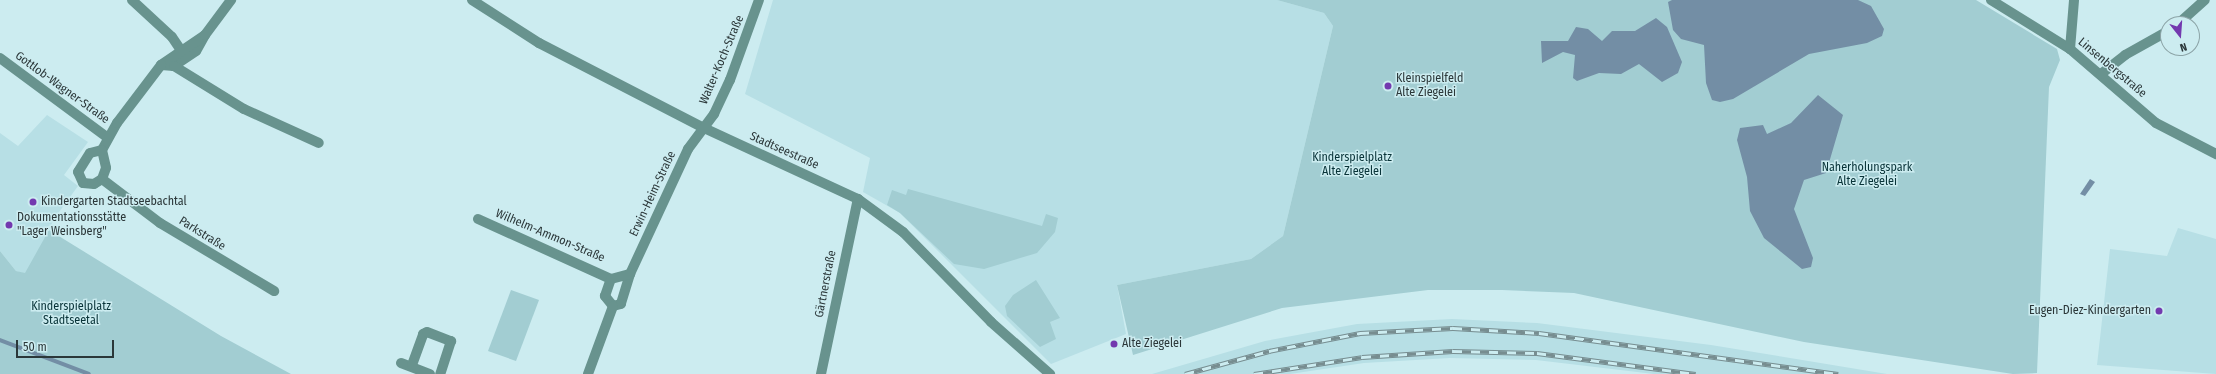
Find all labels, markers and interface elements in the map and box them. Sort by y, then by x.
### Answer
street label: Walter-Koch-Straße [697,13,747,107]
north arrow [2160,16,2200,56]
street label: Linsenbergstraße [2075,35,2149,101]
text: N [2178,40,2188,54]
street label: Gottlob-Wagner-Straße [12,49,112,127]
place label: Kleinspielfeld Alte Ziegelei [1396,72,1463,100]
marker: Kleinspielfeld Alte Ziegelei [1383,81,1393,91]
street label: Stadtseestraße [747,129,821,173]
street label: Erwin-Heim-Straße [627,149,679,239]
park label: Kinderspielplatz Alte Ziegelei [1312,151,1392,179]
park label: Naherholungspark Alte Ziegelei [1822,161,1912,189]
place label: Kindergarten Stadtseebachtal [41,195,187,209]
marker: Kindergarten Stadtseebachtal [28,197,38,207]
street label: Wilhelm-Ammon-Straße [493,206,607,266]
place label: Dokumentationsstätte "Lager Weinsberg" [17,211,126,239]
street label: Parkstraße [176,214,228,254]
marker: Dokumentationsstätte "Lager Weinsberg" [4,220,14,230]
street label: Gärtnerstraße [812,249,840,319]
park label: Kinderspielplatz Stadtseetal [31,300,111,328]
place label: Eugen-Diez-Kindergarten [2029,304,2151,318]
marker: Eugen-Diez-Kindergarten [2154,306,2164,316]
scale bar [18,332,116,358]
place label: Alte Ziegelei [1122,337,1182,351]
marker: Alte Ziegelei [1109,339,1119,349]
text: 50 m [23,340,47,354]

